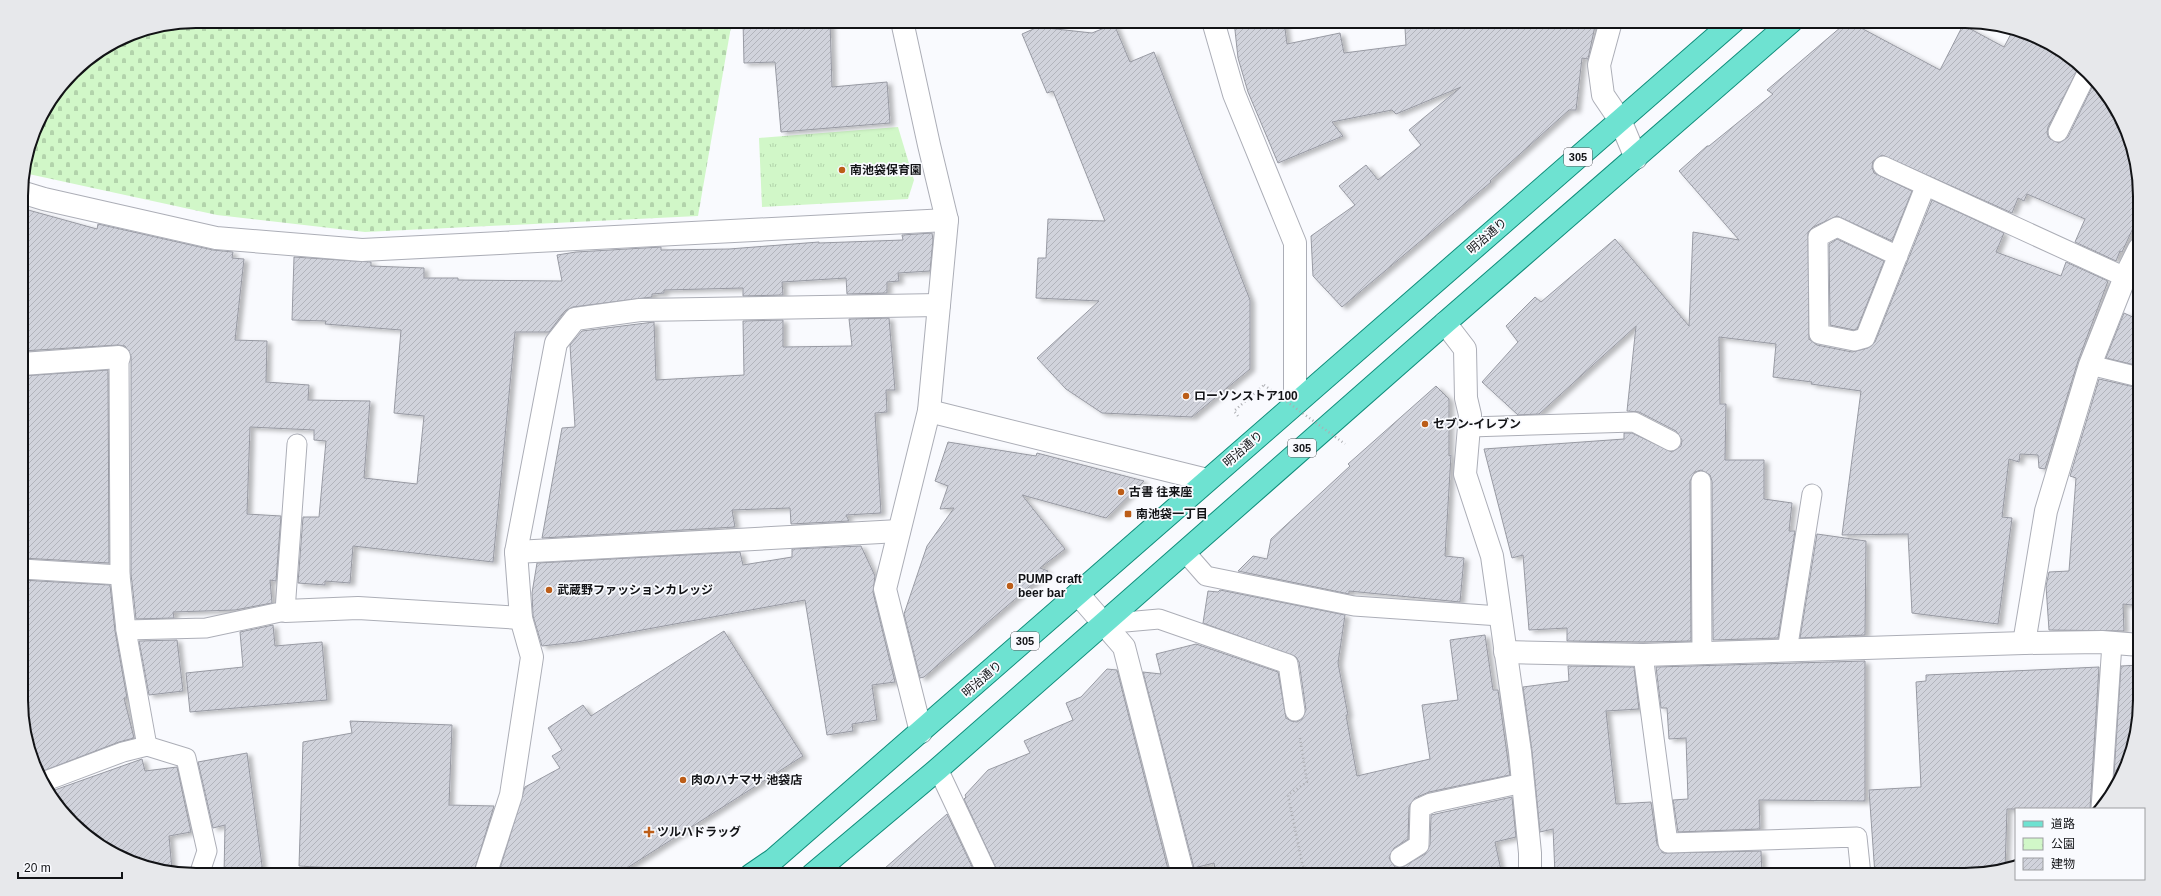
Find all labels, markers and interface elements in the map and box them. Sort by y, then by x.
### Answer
road number: 305 [1564,148,1592,166]
place label: 南池袋保育園 [850,163,922,177]
marker: 南池袋保育園 [837,165,847,175]
street label: 明治通り [1464,215,1510,257]
place label: ローソンストア100 [1194,389,1298,403]
marker: ローソンストア100 [1181,391,1191,401]
place label: セブン-イレブン [1433,417,1521,431]
marker: セブン-イレブン [1420,419,1430,429]
street label: 明治通り [1220,428,1266,470]
road number: 305 [1288,439,1316,457]
place label: 古書 往来座 [1129,485,1192,499]
marker: 古書 往来座 [1116,487,1126,497]
place label: 南池袋一丁目 [1136,507,1208,521]
marker: 南池袋一丁目 [1123,509,1133,519]
place label: PUMP craft beer bar [1018,572,1082,600]
marker: PUMP craft beer bar [1005,581,1015,591]
place label: 武蔵野ファッションカレッジ [557,583,713,597]
marker: 武蔵野ファッションカレッジ [544,585,554,595]
road number: 305 [1011,632,1039,650]
street label: 明治通り [959,658,1005,700]
place label: 肉のハナマサ 池袋店 [691,773,802,787]
marker: 肉のハナマサ 池袋店 [678,775,688,785]
legend [2015,808,2145,880]
text: 道路 [2051,817,2075,831]
place label: ツルハドラッグ [657,825,741,839]
marker: ツルハドラッグ [644,827,654,837]
text: 公園 [2051,837,2075,851]
scale bar [18,854,122,880]
text: 建物 [2051,857,2075,871]
text: 20 m [24,861,51,875]

